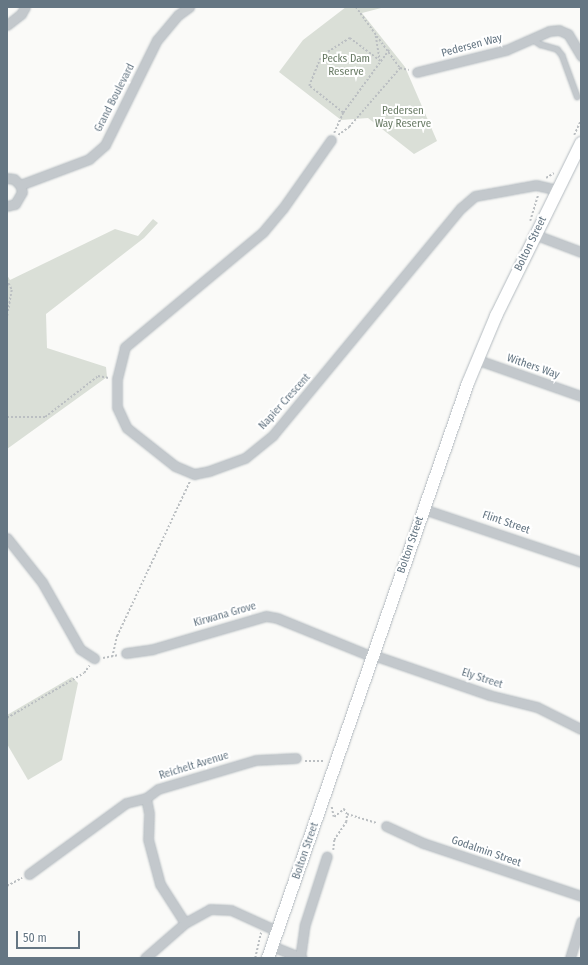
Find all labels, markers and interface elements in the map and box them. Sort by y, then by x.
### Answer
street label: Pedersen Way [440,32,504,60]
park label: Pecks Dam Reserve [322,53,370,79]
street label: Grand Boulevard [92,62,138,134]
park label: Pedersen Way Reserve [375,105,431,131]
street label: Bolton Street [512,214,550,274]
street label: Withers Way [505,352,561,382]
street label: Napier Crescent [256,371,314,433]
street label: Flint Street [480,509,532,537]
street label: Bolton Street [395,515,427,575]
street label: Kirwana Grove [192,600,258,630]
street label: Ely Street [460,666,504,692]
street label: Reichelt Avenue [158,749,230,783]
street label: Bolton Street [290,821,322,881]
street label: Godalmin Street [449,834,523,870]
scale bar [18,923,82,949]
text: 50 m [23,931,47,945]

